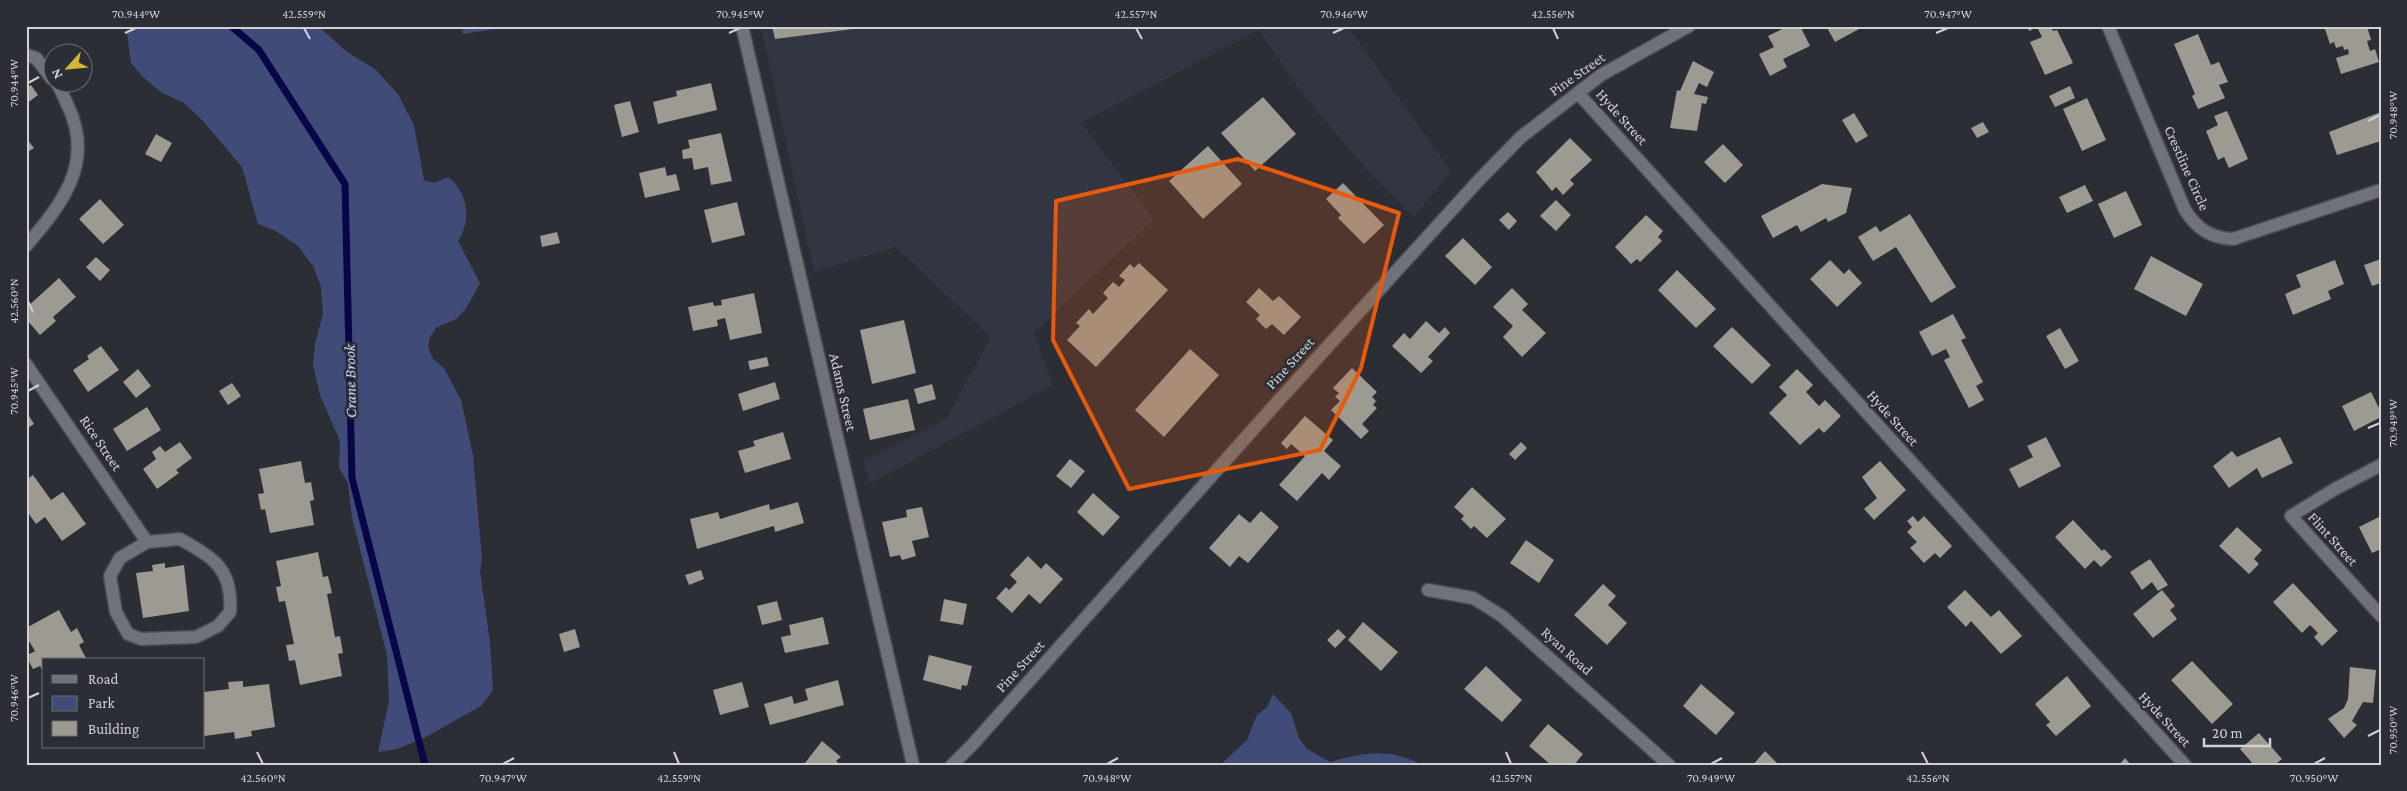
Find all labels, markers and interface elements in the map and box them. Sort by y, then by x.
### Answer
text: 70.944°W [112,7,160,21]
text: 42.559°N [282,7,326,21]
text: 70.945°W [716,7,764,21]
text: 42.557°N [1115,7,1158,21]
text: 70.946°W [1320,7,1368,21]
text: 42.556°N [1531,7,1575,21]
text: 70.947°W [1924,7,1972,21]
north arrow [42,42,92,92]
street label: Pine Street [1546,48,1609,99]
text: 70.944°W [7,59,21,107]
text: N [47,66,66,82]
street label: Hyde Street [1592,86,1652,149]
text: 70.948°W [2386,91,2400,139]
street label: Crestline Circle [2161,123,2213,213]
text: 42.560°N [7,278,21,324]
street label: Pine Street [1263,333,1318,392]
water label: Crane Brook [341,343,359,418]
street label: Adams Street [826,352,860,433]
text: 70.945°W [7,367,21,415]
street label: Hyde Street [1863,387,1923,450]
text: 70.949°W [2386,399,2400,447]
street label: Rice Street [77,412,126,474]
street label: Flint Street [2305,509,2362,570]
street label: Ryan Road [1538,624,1596,679]
street label: Pine Street [993,636,1048,695]
legend [42,658,205,748]
text: Road [88,671,119,687]
text: 70.946°W [7,674,21,722]
street label: Hyde Street [2135,688,2195,751]
text: Park [88,695,115,711]
text: 70.950°W [2386,706,2400,754]
scale bar [2204,716,2271,748]
text: Building [88,721,139,738]
text: 20 m [2212,725,2243,741]
text: 42.560°N [240,771,286,785]
text: 70.947°W [479,771,527,785]
text: 42.559°N [657,771,701,785]
text: 70.948°W [1083,771,1131,785]
text: 42.557°N [1490,771,1533,785]
text: 70.949°W [1687,771,1735,785]
text: 42.556°N [1906,771,1950,785]
text: 70.950°W [2290,771,2338,785]

